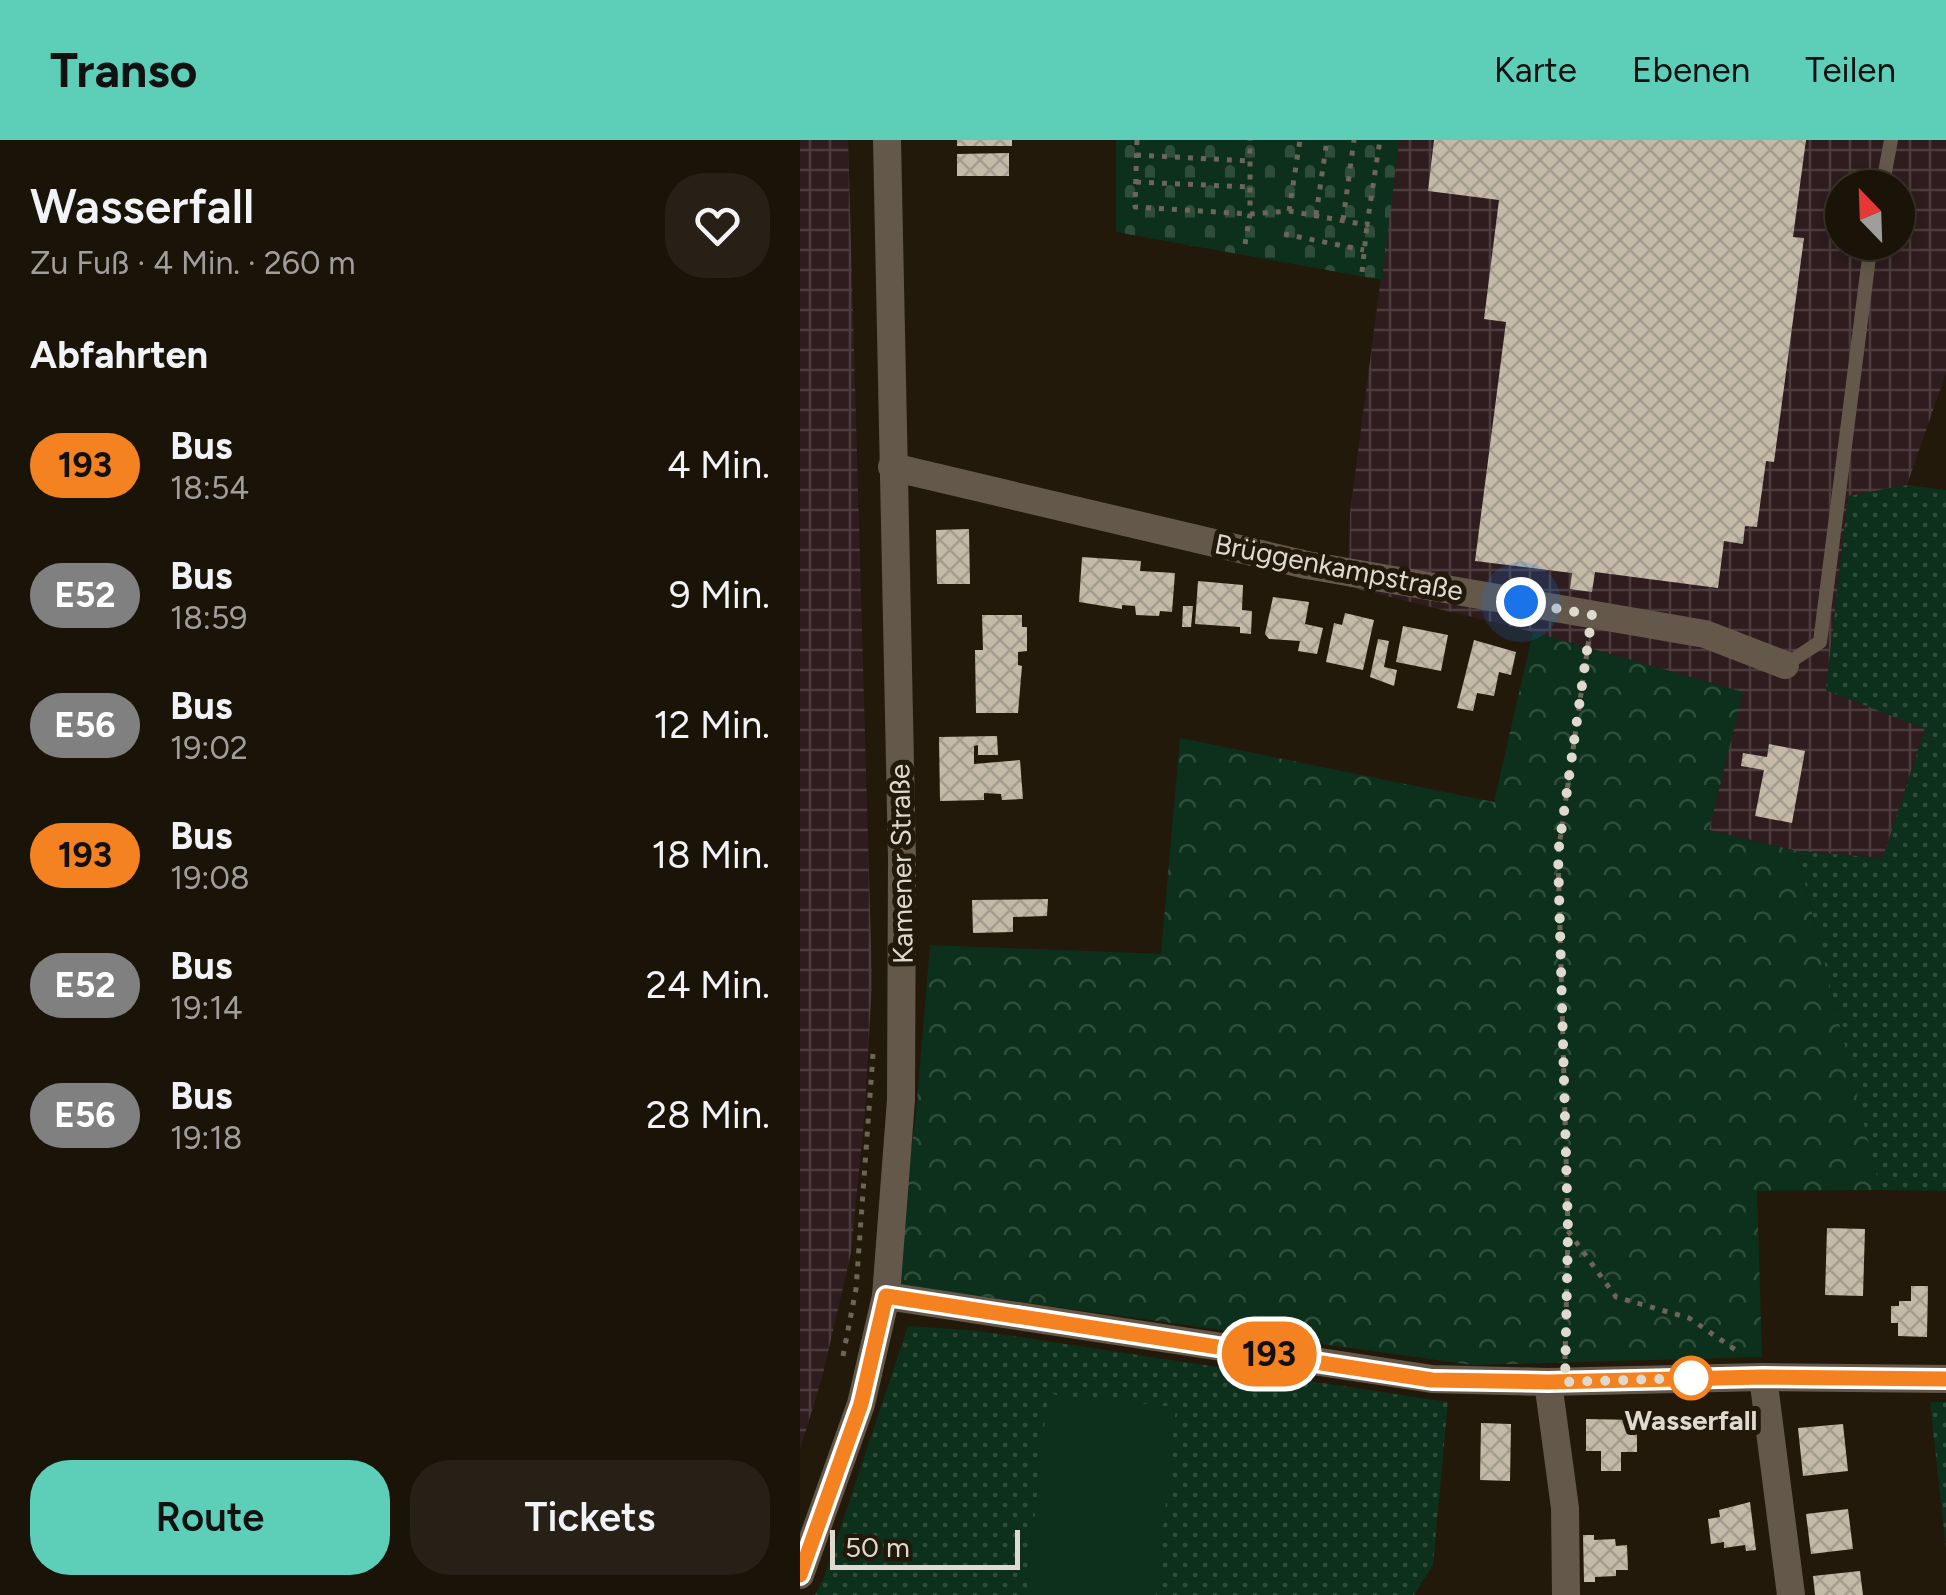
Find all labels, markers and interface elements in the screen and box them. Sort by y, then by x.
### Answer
text: Transo [50,41,198,99]
text: Karte [1494,49,1577,91]
text: Ebenen [1632,49,1750,91]
text: Teilen [1805,49,1896,91]
north arrow [1825,170,1915,260]
map controls [1825,170,1915,260]
button: heart [665,173,770,278]
text: Wasserfall [30,177,254,235]
text: Zu Fuß · 4 Min. · 260 m [30,244,356,282]
text: Abfahrten [30,332,208,378]
text: Bus [170,423,233,469]
text: 4 Min. [667,442,770,488]
text: 193 [58,444,112,486]
text: 18:54 [170,469,249,507]
street label: Brüggenkampstraße [1212,526,1466,608]
text: Bus [170,553,233,599]
text: 9 Min. [669,572,770,618]
text: E52 [54,574,116,616]
your location [1496,577,1546,627]
text: 18:59 [170,599,247,637]
text: Bus [170,683,233,729]
text: 12 Min. [654,702,770,748]
text: E56 [54,704,116,746]
text: 19:02 [170,729,248,767]
street label: Kamener Straße [882,764,920,964]
text: Bus [170,813,233,859]
text: 18 Min. [652,832,770,878]
text: 193 [58,834,112,876]
text: 19:08 [170,859,250,897]
text: Bus [170,943,233,989]
text: 24 Min. [646,962,770,1008]
text: E52 [54,964,116,1006]
text: 19:14 [170,989,243,1027]
text: Bus [170,1073,233,1119]
text: 28 Min. [646,1092,770,1138]
text: E56 [54,1094,116,1136]
text: 19:18 [170,1119,242,1157]
line badge: 193 [1212,1322,1326,1386]
text: 193 [1242,1333,1296,1375]
marker: Wasserfall [1670,1357,1712,1399]
place label: Wasserfall [1625,1403,1757,1437]
button: Route [30,1460,390,1575]
button: Tickets [410,1460,770,1575]
scale bar [830,1525,1020,1570]
text: 50 m [845,1530,910,1564]

